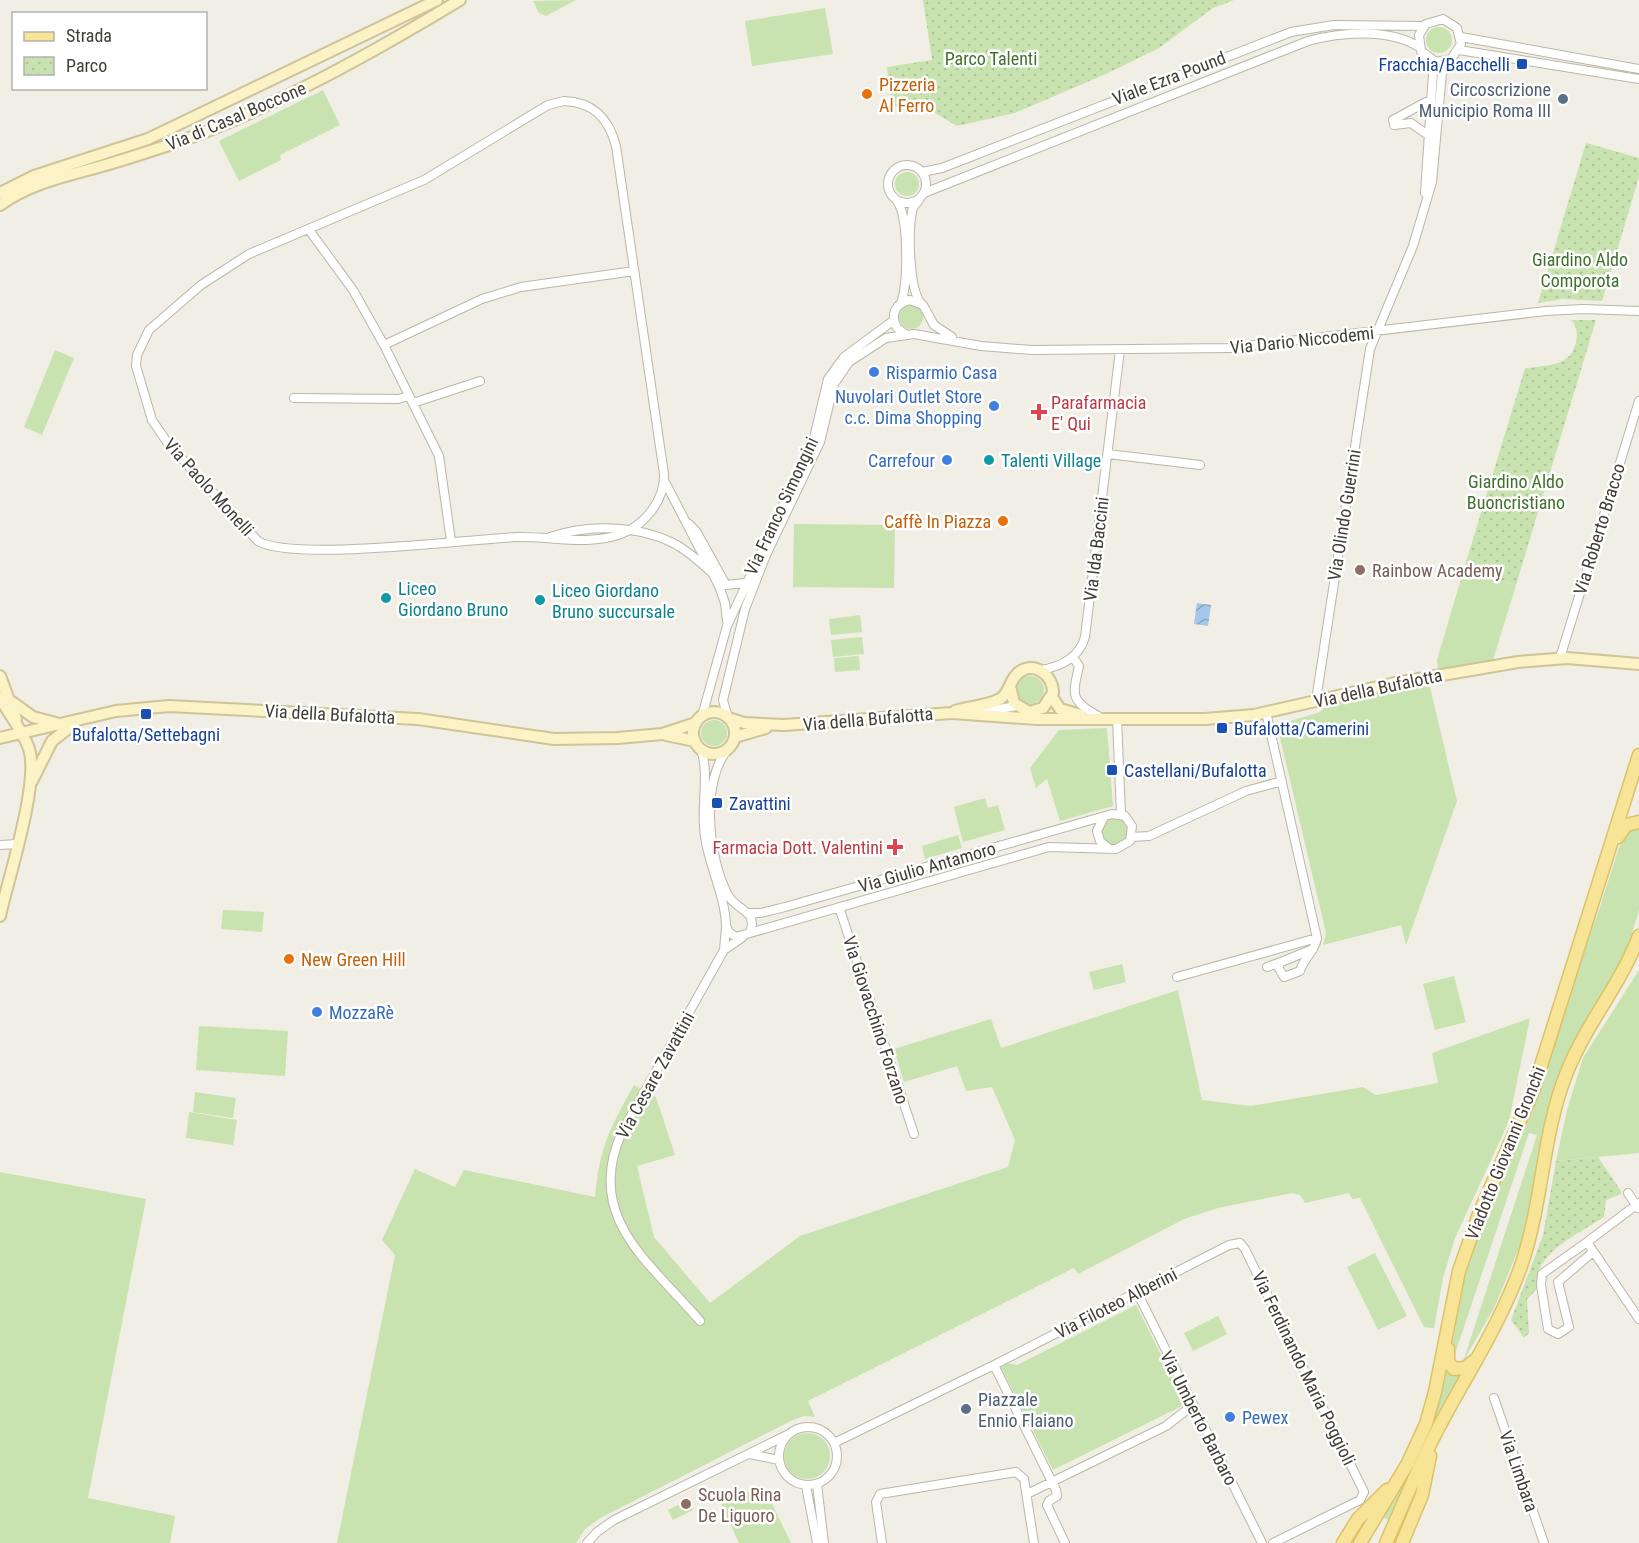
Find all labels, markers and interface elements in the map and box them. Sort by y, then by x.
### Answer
legend [12,12,207,90]
text: Strada [66,25,112,46]
street label: Viale Ezra Pound [1109,47,1229,109]
park label: Parco Talenti [945,48,1037,69]
place label: Fracchia/Bacchelli [1378,54,1510,75]
text: Parco [66,55,107,76]
marker: Fracchia/Bacchelli [1515,57,1529,71]
place label: Pizzeria Al Ferro [879,74,935,116]
street label: Via di Casal Boccone [163,77,309,155]
place label: Circoscrizione Municipio Roma III [1419,79,1551,121]
marker: Pizzeria Al Ferro [860,87,874,101]
marker: Circoscrizione Municipio Roma III [1556,92,1570,106]
park label: Giardino Aldo Comporota [1532,249,1628,291]
street label: Via Dario Niccodemi [1229,322,1375,358]
place label: Risparmio Casa [886,362,997,383]
marker: Risparmio Casa [867,365,881,379]
place label: Nuvolari Outlet Store c.c. Dima Shopping [835,386,982,428]
place label: Parafarmacia E' Qui [1051,392,1146,434]
marker: Nuvolari Outlet Store c.c. Dima Shopping [987,399,1001,413]
marker: Parafarmacia E' Qui [1032,405,1046,419]
street label: Via Paolo Monelli [160,434,258,540]
street label: Via Franco Simongini [740,434,822,578]
street label: Via Olindo Guerrini [1323,448,1365,582]
place label: Carrefour [868,450,936,471]
place label: Talenti Village [1001,450,1101,471]
marker: Carrefour [940,453,954,467]
marker: Talenti Village [982,453,996,467]
street label: Via Roberto Bracco [1569,461,1629,597]
park label: Giardino Aldo Buoncristiano [1467,471,1565,513]
street label: Via Ida Baccini [1079,496,1113,602]
place label: Caffè In Piazza [884,511,991,532]
marker: Caffè In Piazza [996,514,1010,528]
place label: Rainbow Academy [1372,560,1503,581]
marker: Rainbow Academy [1353,563,1367,577]
place label: Liceo Giordano Bruno [398,578,508,620]
place label: Liceo Giordano Bruno succursale [552,580,675,622]
marker: Liceo Giordano Bruno [379,591,393,605]
marker: Liceo Giordano Bruno succursale [533,593,547,607]
street label: Via della Bufalotta [1312,664,1444,712]
street label: Via della Bufalotta [264,700,396,728]
street label: Via della Bufalotta [802,703,934,735]
marker: Bufalotta/Settebagni [139,707,153,721]
place label: Bufalotta/Camerini [1234,718,1369,739]
marker: Bufalotta/Camerini [1215,721,1229,735]
place label: Bufalotta/Settebagni [72,724,220,745]
place label: Castellani/Bufalotta [1124,760,1267,781]
marker: Castellani/Bufalotta [1105,763,1119,777]
place label: Zavattini [729,793,791,814]
marker: Zavattini [710,796,724,810]
place label: Farmacia Dott. Valentini [712,837,883,858]
street label: Via Giulio Antamoro [856,837,998,897]
marker: Farmacia Dott. Valentini [888,840,902,854]
street label: Via Giovacchino Forzano [839,933,913,1107]
place label: New Green Hill [301,949,406,970]
marker: New Green Hill [282,952,296,966]
place label: MozzaRè [329,1002,394,1023]
marker: MozzaRè [310,1005,324,1019]
street label: Via Cesare Zavattini [611,1008,699,1142]
street label: Viadotto Giovanni Gronchi [1461,1063,1549,1243]
street label: Via Filoteo Alberini [1051,1263,1181,1343]
street label: Via Ferdinando Maria Poggioli [1248,1268,1360,1468]
street label: Via Umberto Barbaro [1156,1347,1242,1489]
place label: Piazzale Ennio Flaiano [978,1389,1074,1431]
marker: Piazzale Ennio Flaiano [959,1402,973,1416]
place label: Pewex [1242,1407,1288,1428]
marker: Pewex [1223,1410,1237,1424]
street label: Via Limbara [1495,1428,1543,1514]
place label: Scuola Rina De Liguoro [698,1484,781,1526]
marker: Scuola Rina De Liguoro [679,1497,693,1511]

